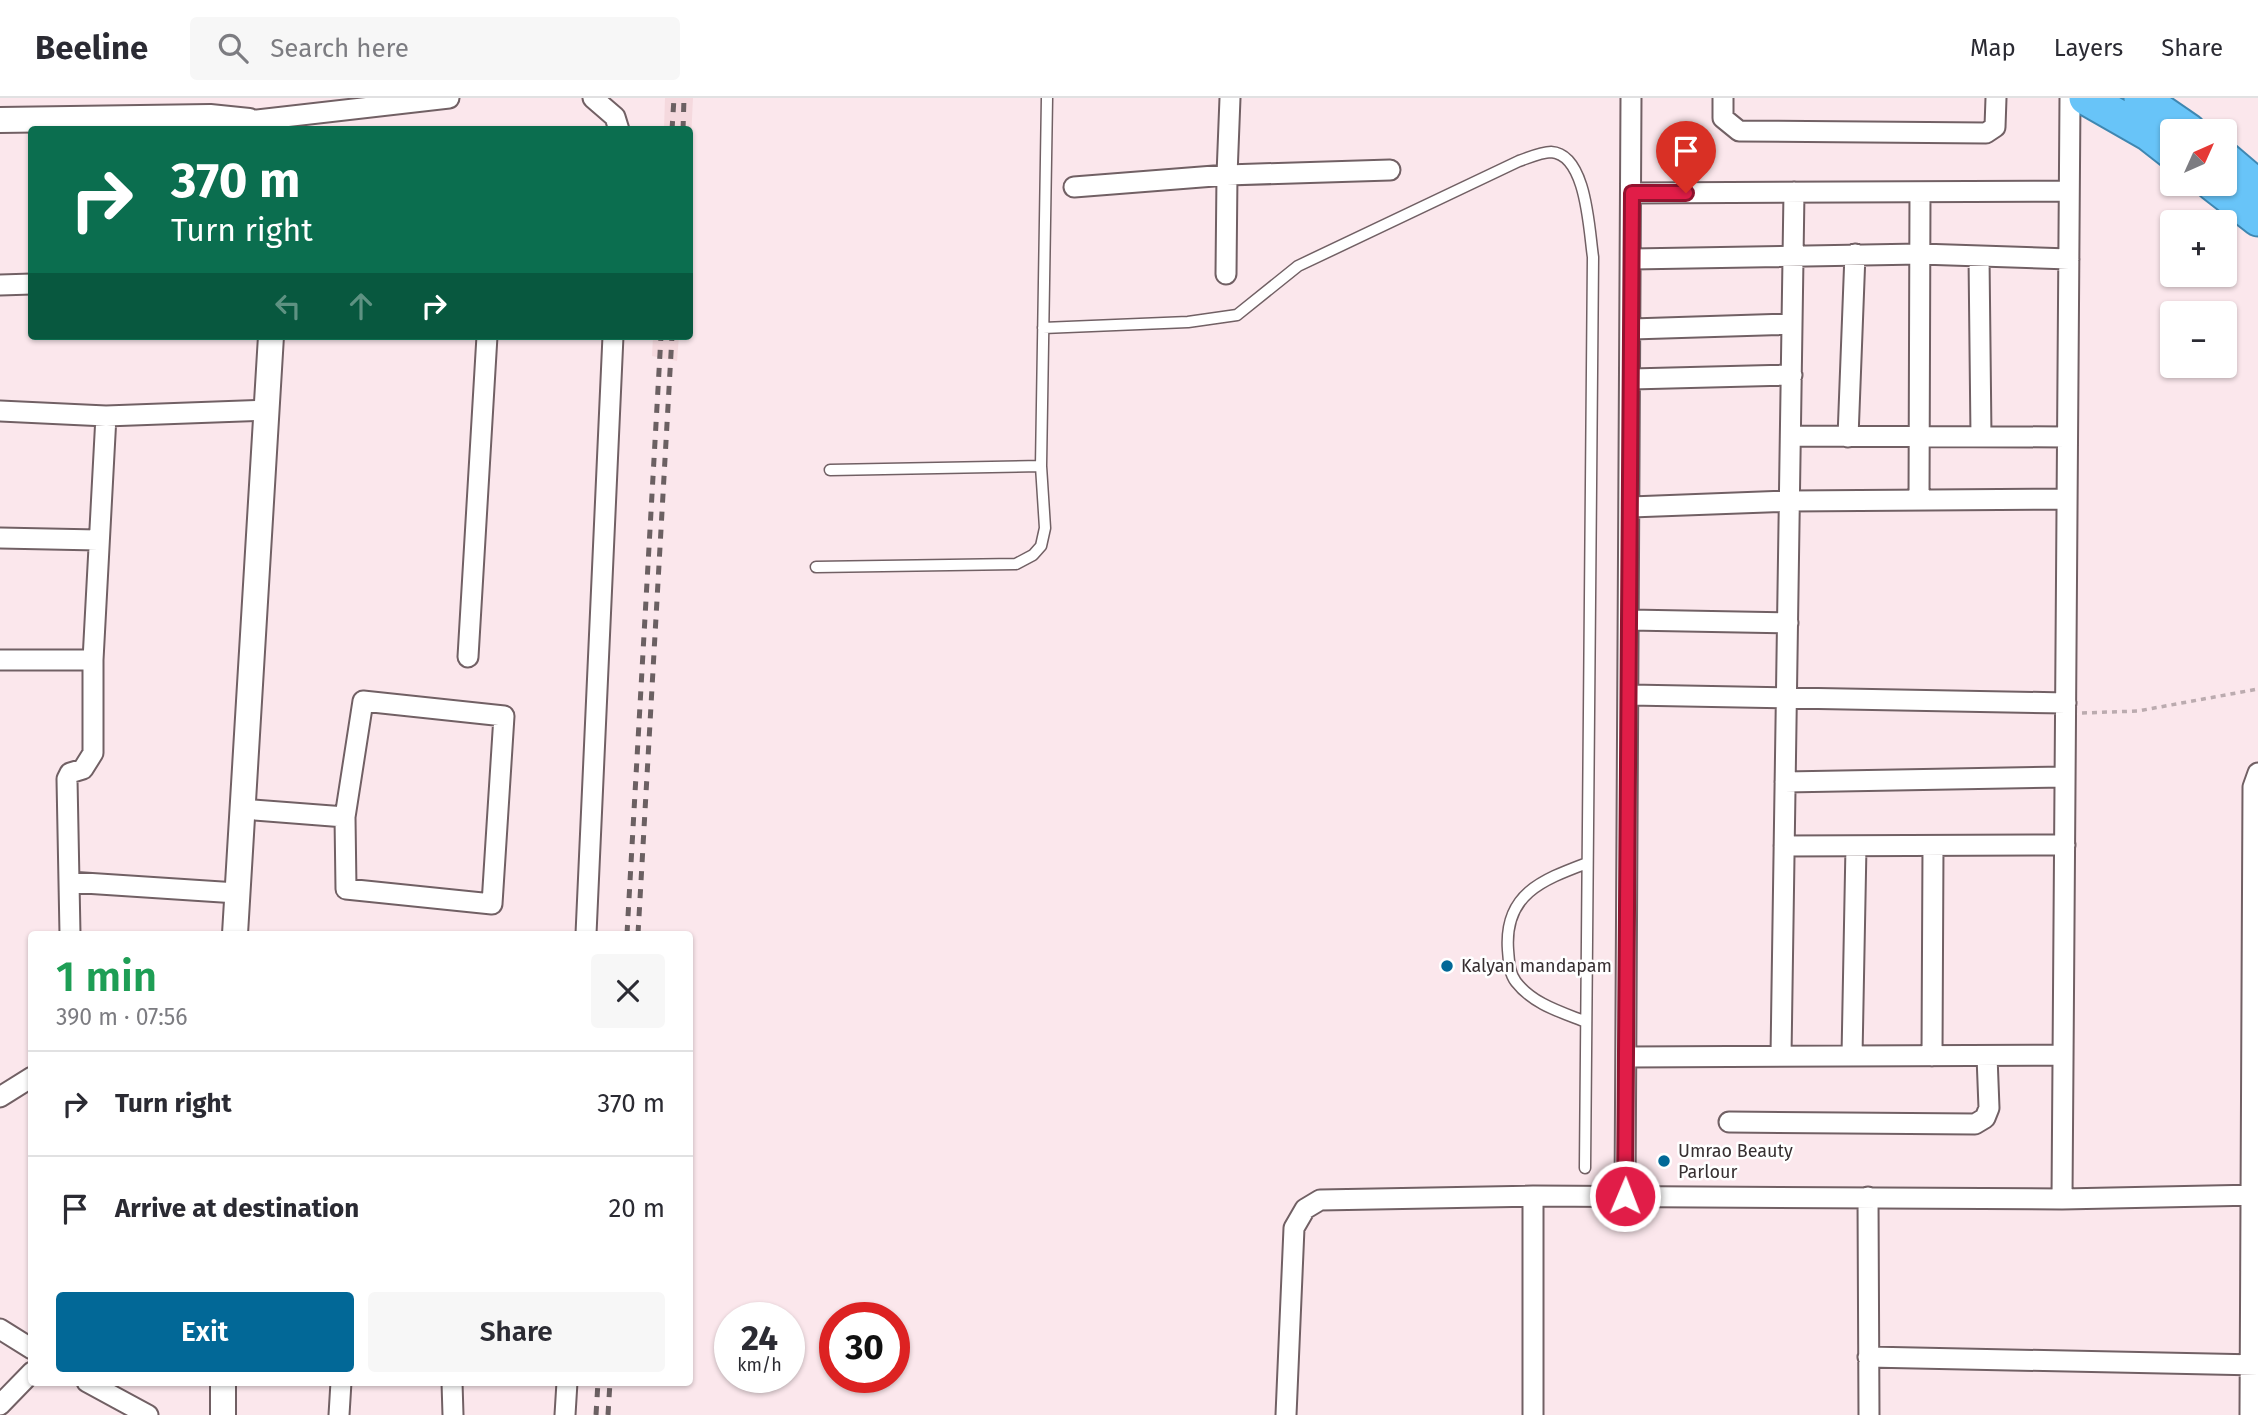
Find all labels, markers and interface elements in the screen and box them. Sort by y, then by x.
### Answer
search box [190,17,680,80]
text: Beeline [35,28,148,68]
icon: search [214,29,252,67]
text: Search here [270,33,409,64]
text: Map [1970,34,2016,62]
text: Layers [2054,34,2123,62]
text: Share [2161,34,2223,62]
north arrow [2160,119,2236,196]
map controls [2160,119,2237,378]
pin [1656,121,1716,193]
icon: arrive [1667,132,1705,170]
text: 370 m [171,151,300,210]
icon: right [56,154,147,245]
button: + [2160,210,2237,287]
text: Turn right [171,211,313,249]
icon: left [269,287,307,325]
icon: ahead [342,287,380,325]
icon: right [415,287,453,325]
button: − [2160,301,2237,378]
text: 1 min [56,952,157,1002]
button: close [591,954,665,1028]
place label: Kalyan mandapam [1461,955,1612,977]
marker: Kalyan mandapam [1439,958,1455,974]
text: 390 m · 07:56 [56,1003,188,1031]
icon: right [56,1085,94,1123]
text: Turn right [115,1088,232,1119]
text: 370 m [597,1088,665,1119]
place label: Umrao Beauty Parlour [1678,1140,1793,1183]
marker: Umrao Beauty Parlour [1656,1153,1672,1169]
position arrow [1588,1159,1662,1233]
icon: arrive [56,1190,94,1228]
text: Arrive at destination [115,1193,359,1224]
text: 20 m [608,1193,665,1224]
button: Exit [56,1292,354,1372]
button: Share [368,1292,665,1372]
speed limit sign: 30 [819,1302,910,1393]
text: 24 [741,1317,778,1359]
text: km/h [737,1354,782,1376]

